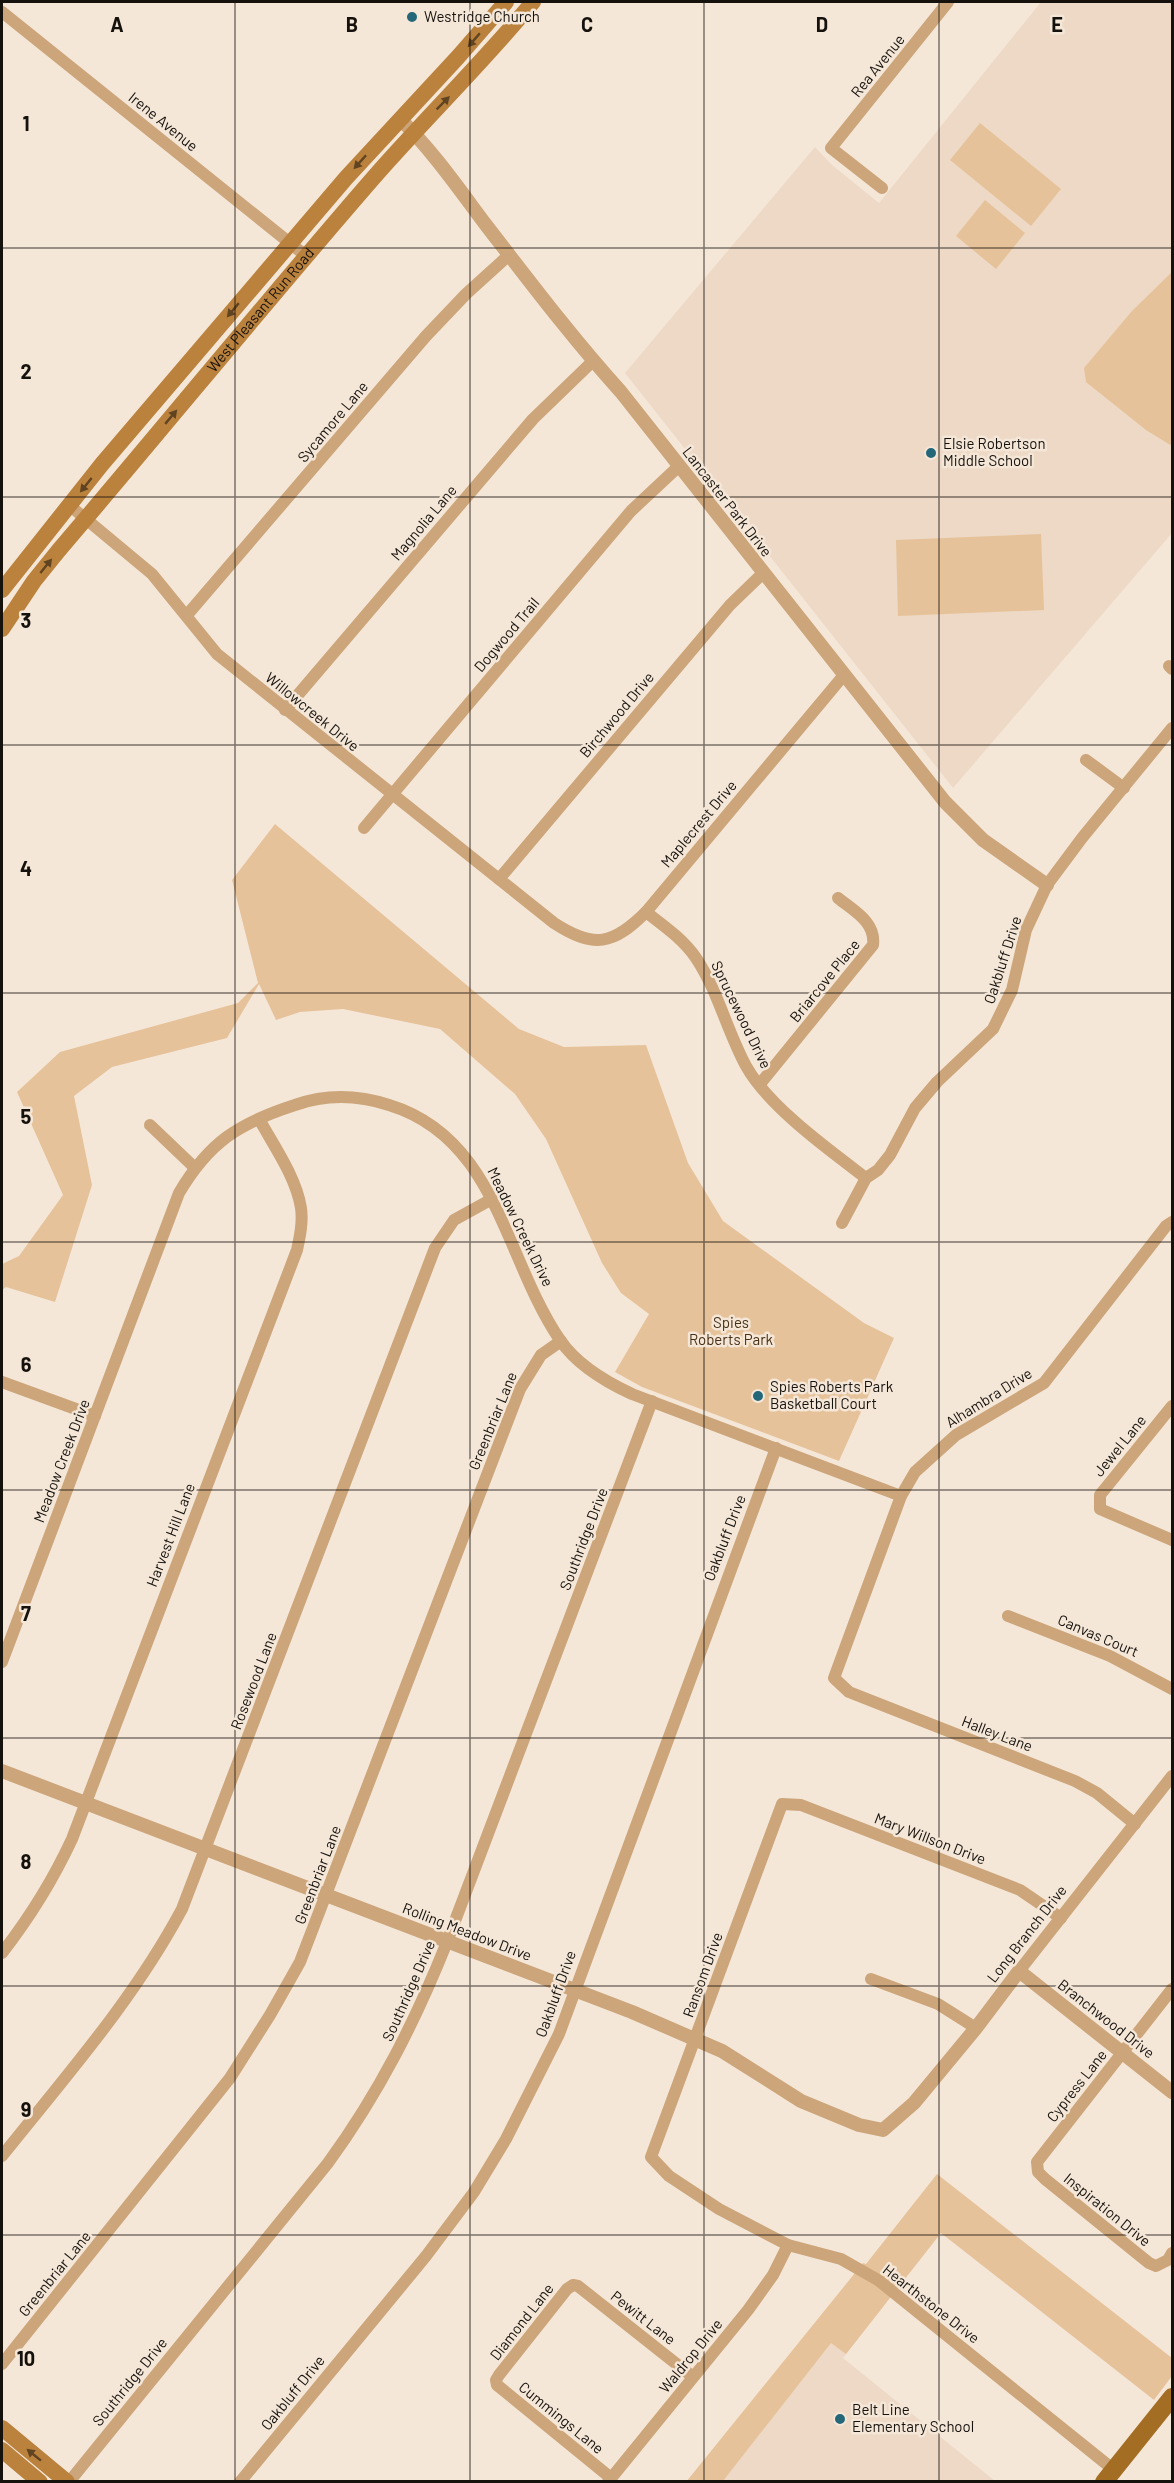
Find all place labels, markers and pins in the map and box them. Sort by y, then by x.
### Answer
place label: Westridge Church [424,7,540,25]
marker: Westridge Church [405,10,419,24]
place label: Elsie Robertson Middle School [943,434,1046,469]
marker: Elsie Robertson Middle School [924,446,938,460]
place label: Spies Roberts Park Basketball Court [770,1377,894,1412]
marker: Spies Roberts Park Basketball Court [751,1389,765,1403]
place label: Belt Line Elementary School [852,2400,974,2435]
marker: Belt Line Elementary School [833,2412,847,2426]

